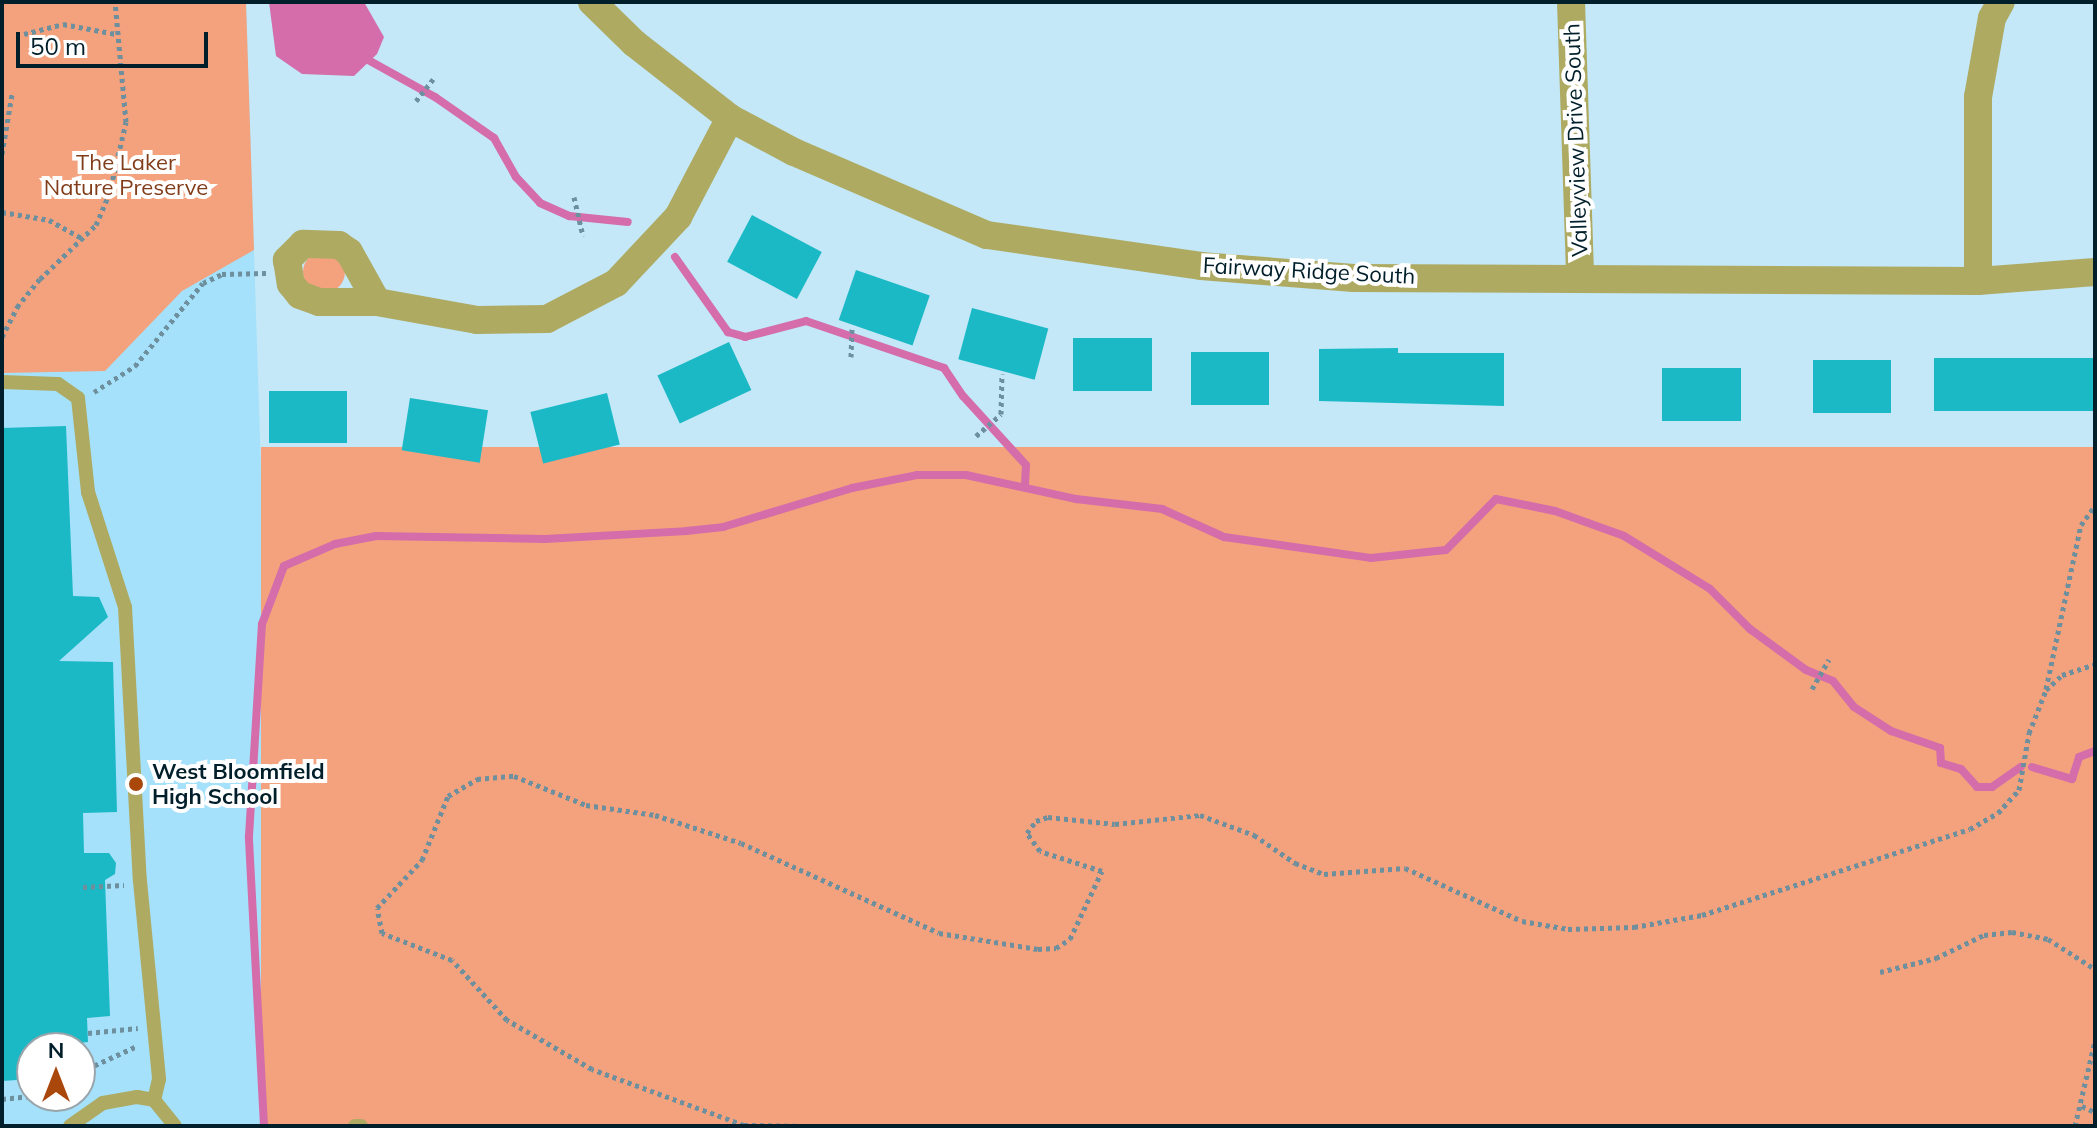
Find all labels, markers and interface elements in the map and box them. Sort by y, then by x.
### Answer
scale bar [20,16,212,66]
street label: Valleyview Drive South [1559,23,1593,257]
text: 50 m [30,31,86,61]
park label: The Laker Nature Preserve [44,149,208,200]
street label: Fairway Ridge South [1202,252,1416,290]
place label: West Bloomfield High School [152,758,325,810]
marker: West Bloomfield High School [127,775,145,793]
north arrow [16,1032,96,1112]
text: N [48,1036,64,1064]

